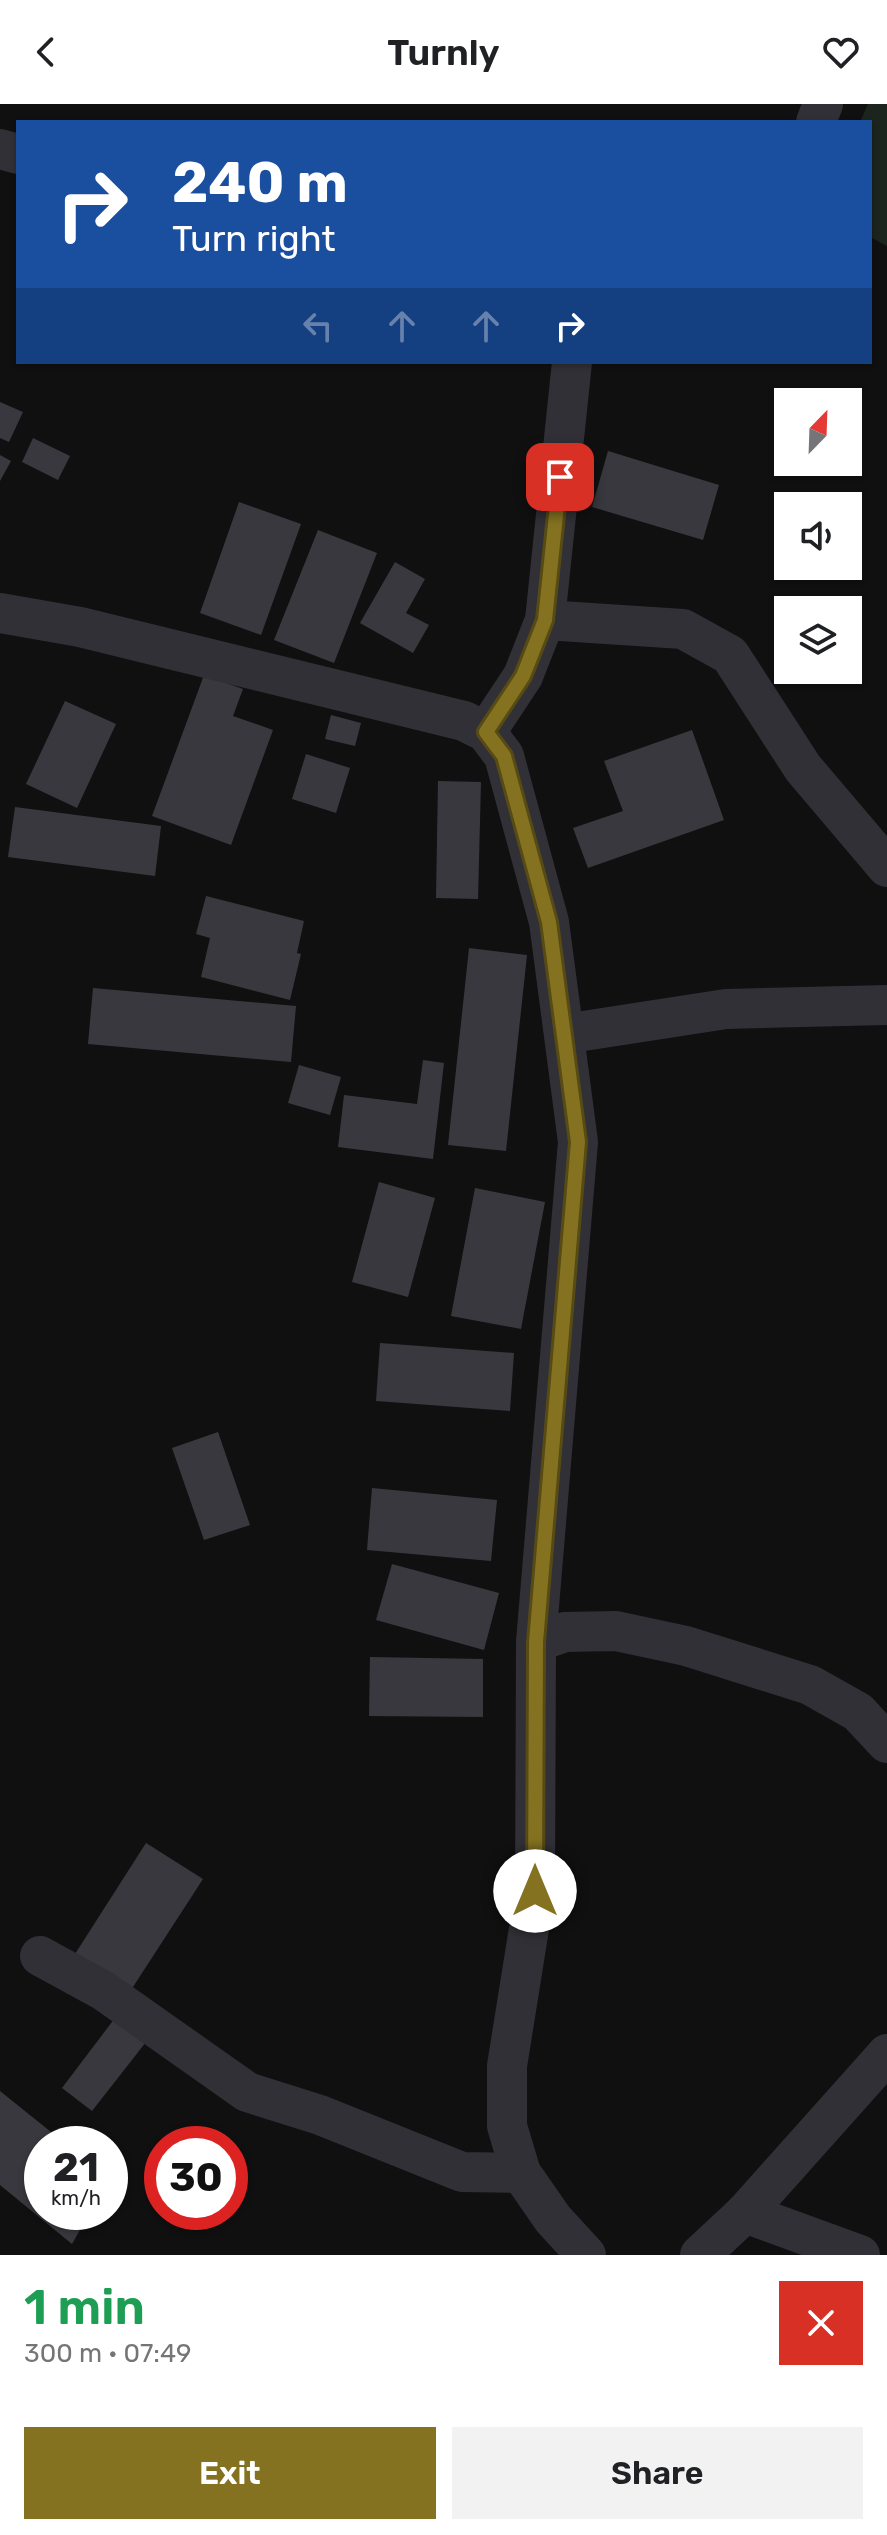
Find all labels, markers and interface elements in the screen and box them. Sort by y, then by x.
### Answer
icon: back [24,30,68,74]
icon: heart [819,30,863,74]
text: Turnly [387,31,500,74]
text: 240 m [172,150,348,216]
icon: right [40,152,144,256]
text: Turn right [172,217,336,260]
icon: left [296,304,340,348]
icon: ahead [380,304,424,348]
icon: ahead [464,304,508,348]
icon: right [548,304,592,348]
north arrow [774,388,862,476]
map controls [774,388,862,684]
pin [526,443,594,511]
icon: arrive [538,455,582,499]
button: sound [774,492,862,580]
button: layers [774,596,862,684]
position arrow [493,1849,577,1933]
speed limit sign: 30 [144,2126,248,2230]
text: 21 [53,2144,99,2191]
text: km/h [51,2186,101,2210]
text: 1 min [24,2279,145,2336]
button: close [779,2281,863,2365]
text: 300 m · 07:49 [24,2338,191,2369]
button: Exit [24,2427,436,2519]
button: Share [452,2427,863,2519]

